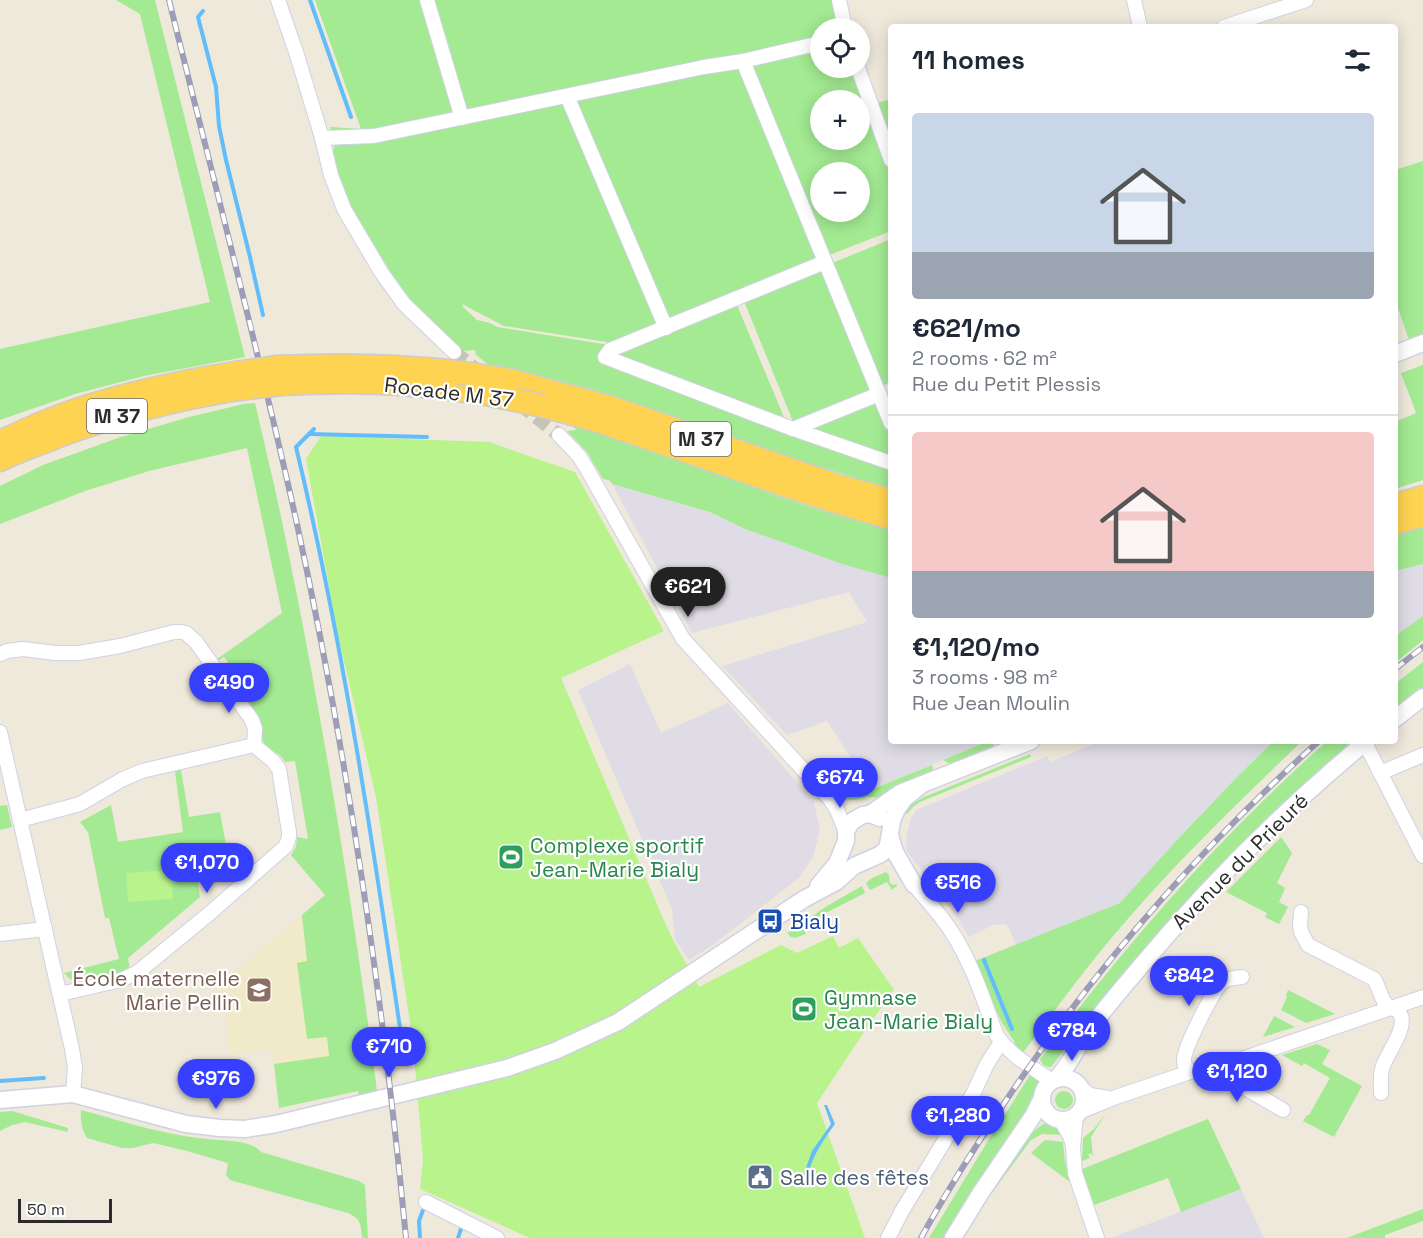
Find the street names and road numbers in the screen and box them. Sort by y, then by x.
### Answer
street label: Rocade M 37 [383,371,515,413]
road number: M 37 [87,399,147,433]
road number: M 37 [671,422,731,456]
street label: Avenue du Prieuré [1166,787,1314,935]

